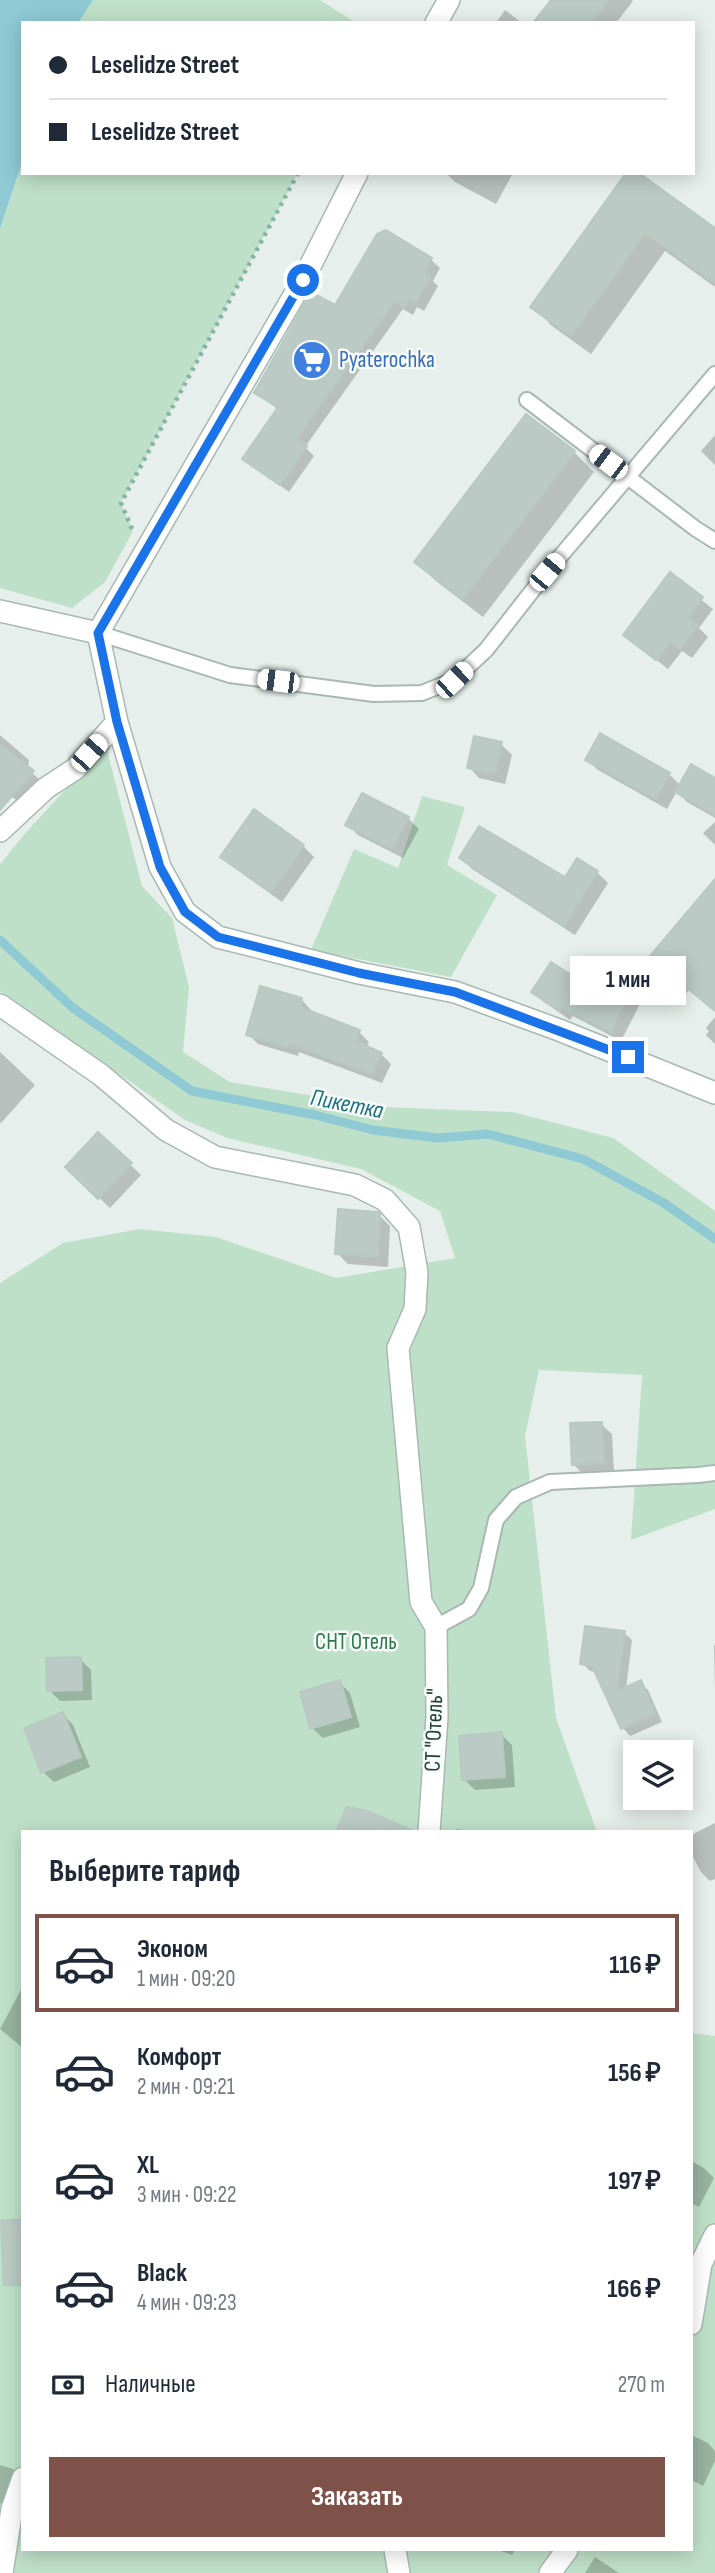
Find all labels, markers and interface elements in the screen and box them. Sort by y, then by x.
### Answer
text: Leselidze Street [91,50,239,81]
text: Leselidze Street [91,117,239,148]
route start [287,264,319,296]
supermarket icon: Pyaterochka [291,339,333,381]
place label: Pyaterochka [339,346,435,374]
car [585,441,632,483]
car [526,549,569,595]
car [432,658,477,702]
car [256,668,301,694]
car [68,730,111,776]
callout: 1 мин [570,956,686,1004]
text: 1 мин [606,966,650,994]
route end [612,1041,644,1073]
water label: Пикетка [308,1083,386,1125]
park label: СНТ Отель [315,1628,397,1656]
street label: СТ "Отель" [419,1688,449,1772]
map controls [623,1740,693,1810]
button: layers [623,1740,693,1810]
text: Выберите тариф [49,1852,240,1891]
icon: car [53,1932,116,1995]
text: Эконом [137,1934,208,1965]
text: 116 ₽ [609,1950,661,1981]
text: 1 мин · 09:20 [137,1965,236,1993]
icon: car [53,2040,116,2103]
text: Комфорт [137,2042,221,2073]
text: 156 ₽ [608,2058,661,2089]
text: 2 мин · 09:21 [137,2073,235,2101]
icon: car [53,2148,116,2211]
text: XL [137,2150,159,2181]
text: 197 ₽ [608,2166,661,2197]
text: 3 мин · 09:22 [137,2181,236,2209]
icon: car [53,2256,116,2319]
text: Black [137,2258,187,2289]
text: 166 ₽ [607,2274,661,2305]
text: 4 мин · 09:23 [137,2289,237,2317]
icon: cash [49,2366,87,2404]
text: Наличные [105,2369,196,2400]
text: 270 m [618,2371,665,2399]
button: Заказать [49,2457,665,2537]

